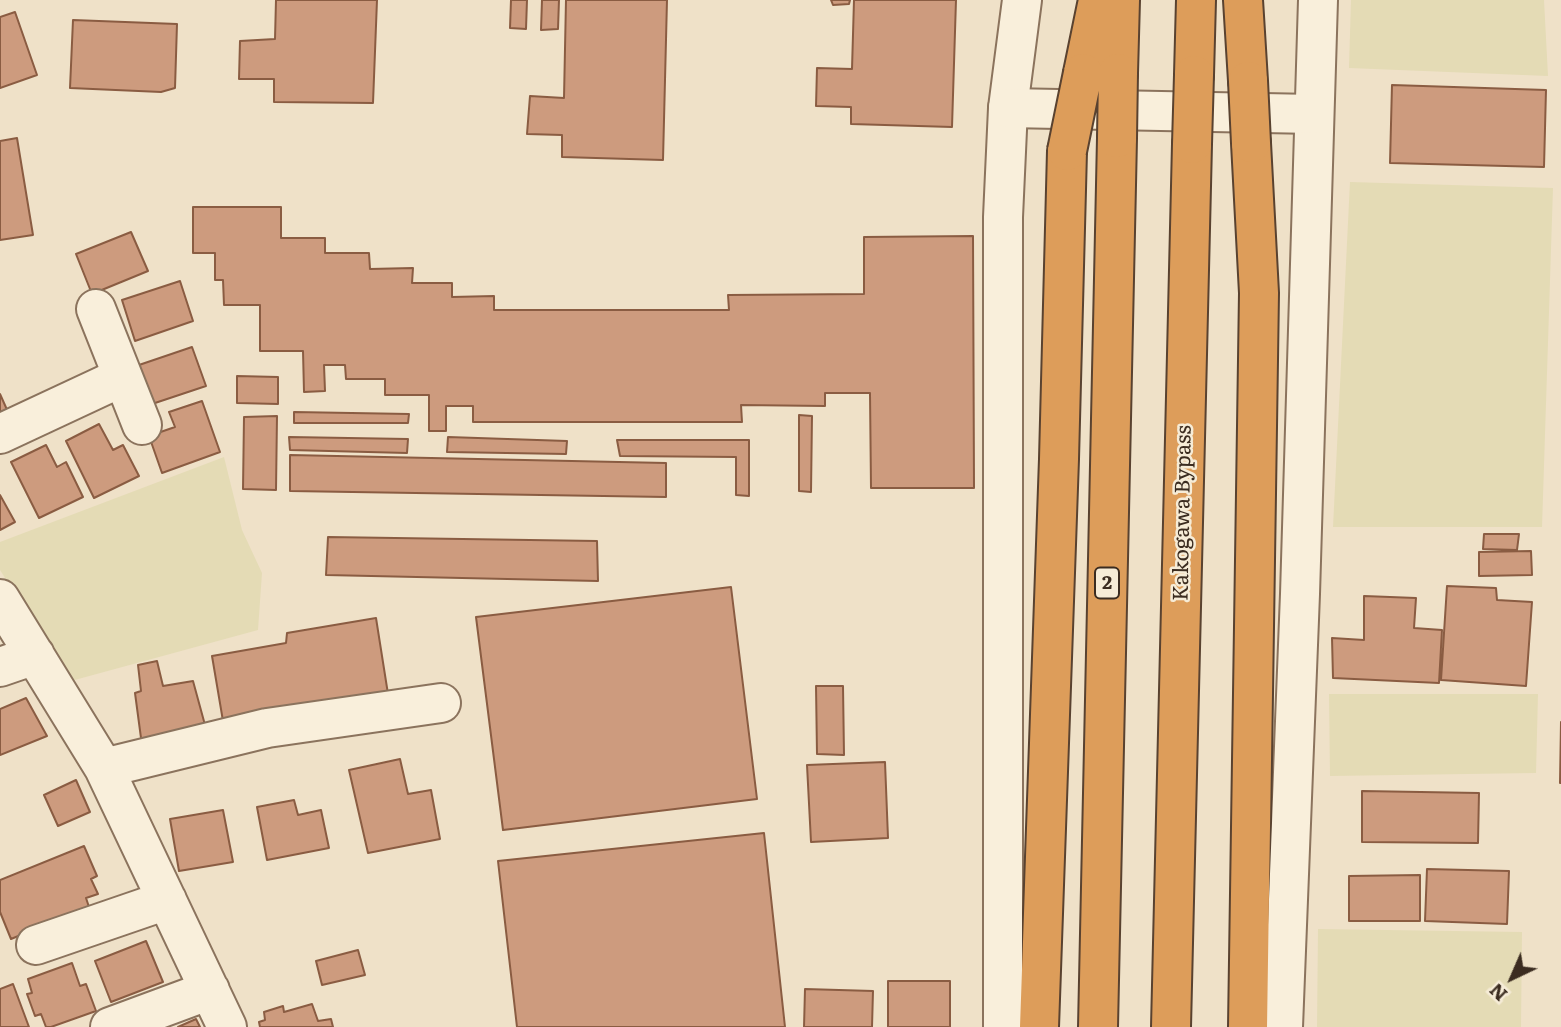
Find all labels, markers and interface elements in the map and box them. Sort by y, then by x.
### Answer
street label: Kakogawa Bypass [1169,425,1197,601]
road number: 2 [1095,568,1119,598]
north arrow [1477,943,1547,1013]
text: N [1482,977,1513,1009]

